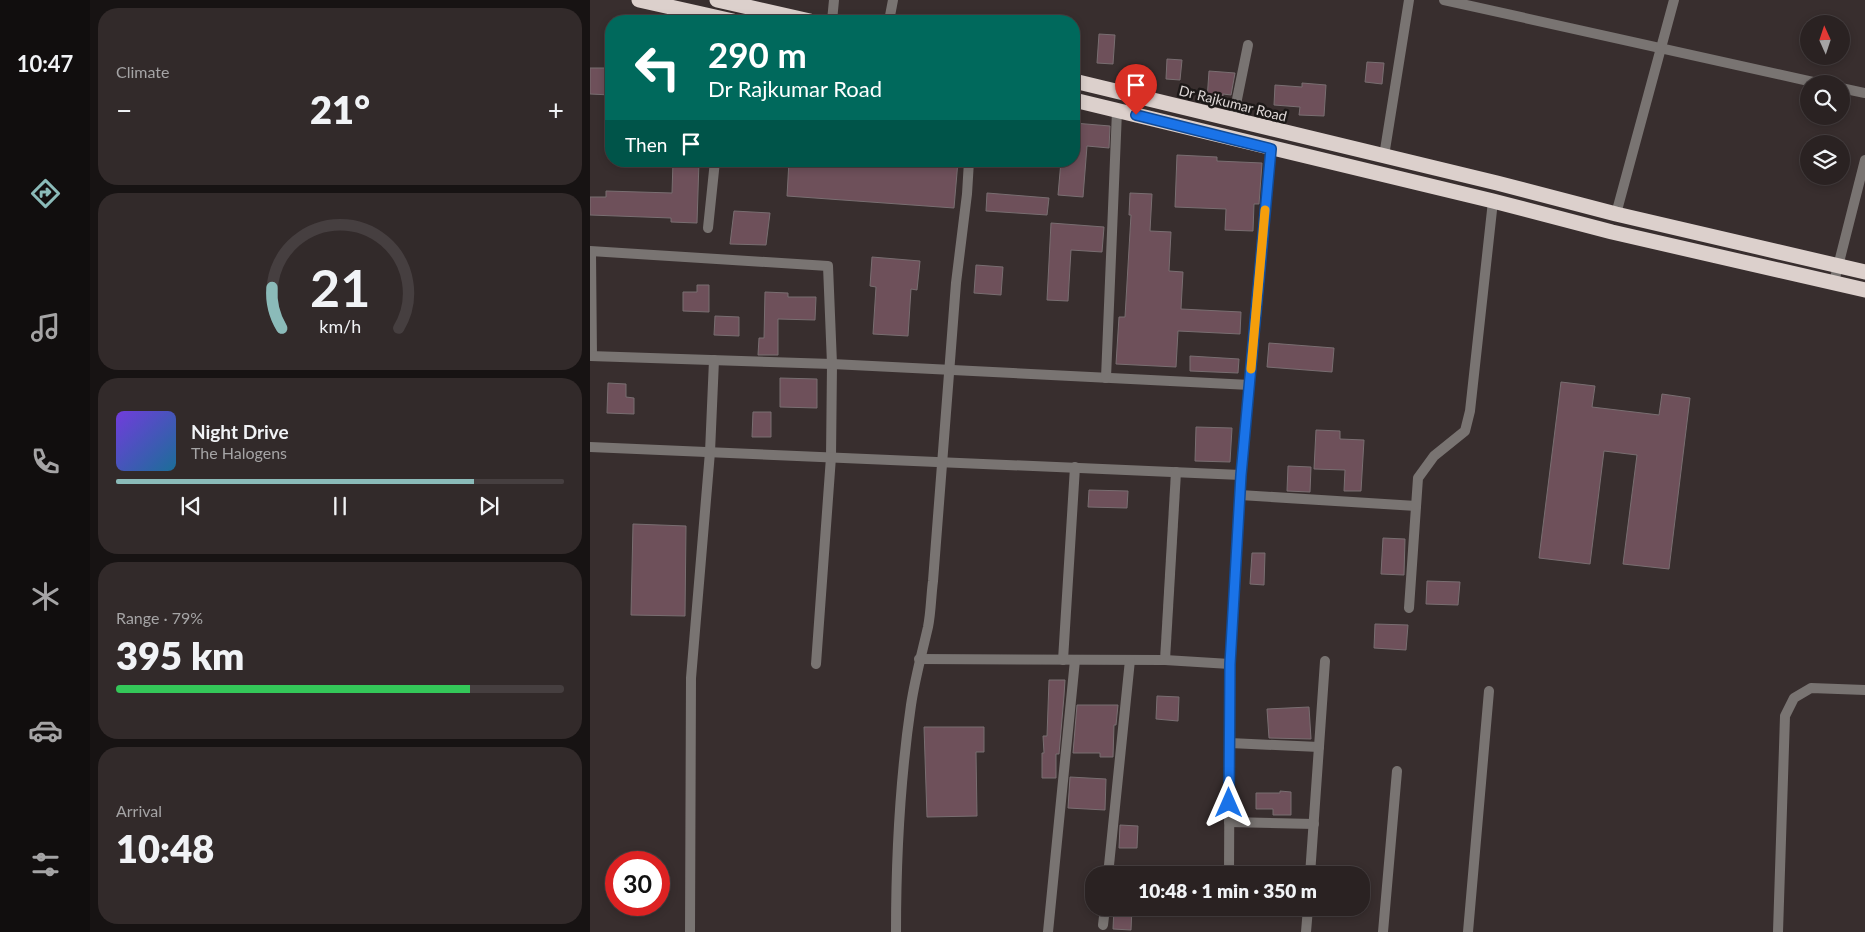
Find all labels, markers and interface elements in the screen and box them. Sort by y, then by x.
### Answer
north arrow [1800,15,1850,65]
map controls [1800,15,1850,185]
text: 290 m [708,33,807,75]
icon: left [625,35,690,100]
text: 10:47 [17,50,73,77]
text: Climate [116,62,169,81]
pin [1115,64,1157,115]
icon: arrive [1122,71,1150,99]
text: Dr Rajkumar Road [708,75,882,102]
button: search [1800,75,1850,125]
street label: Dr Rajkumar Road [1177,81,1289,125]
text: 21° [310,86,370,132]
text: − [116,93,132,127]
text: + [548,93,564,127]
icon: arrive [677,130,705,158]
text: Then [625,133,667,156]
button: layers [1800,135,1850,185]
icon: directions [28,176,63,211]
text: 21 [310,256,370,318]
icon: music [28,310,63,345]
text: km/h [319,315,361,337]
text: Night Drive [191,420,289,443]
text: The Halogens [191,443,287,462]
icon: phone [28,444,63,479]
icon: previous [177,492,205,520]
icon: pause [326,492,354,520]
icon: next [475,492,503,520]
icon: climate [28,579,63,614]
text: Range · 79% [116,608,203,627]
text: 395 km [116,632,244,678]
icon: car [28,713,63,748]
position arrow [1202,776,1254,828]
text: Arrival [116,801,162,820]
text: 10:48 [116,825,214,871]
icon: filters [28,847,63,882]
speed limit sign: 30 [605,851,670,916]
text: 10:48 · 1 min · 350 m [1138,879,1317,902]

